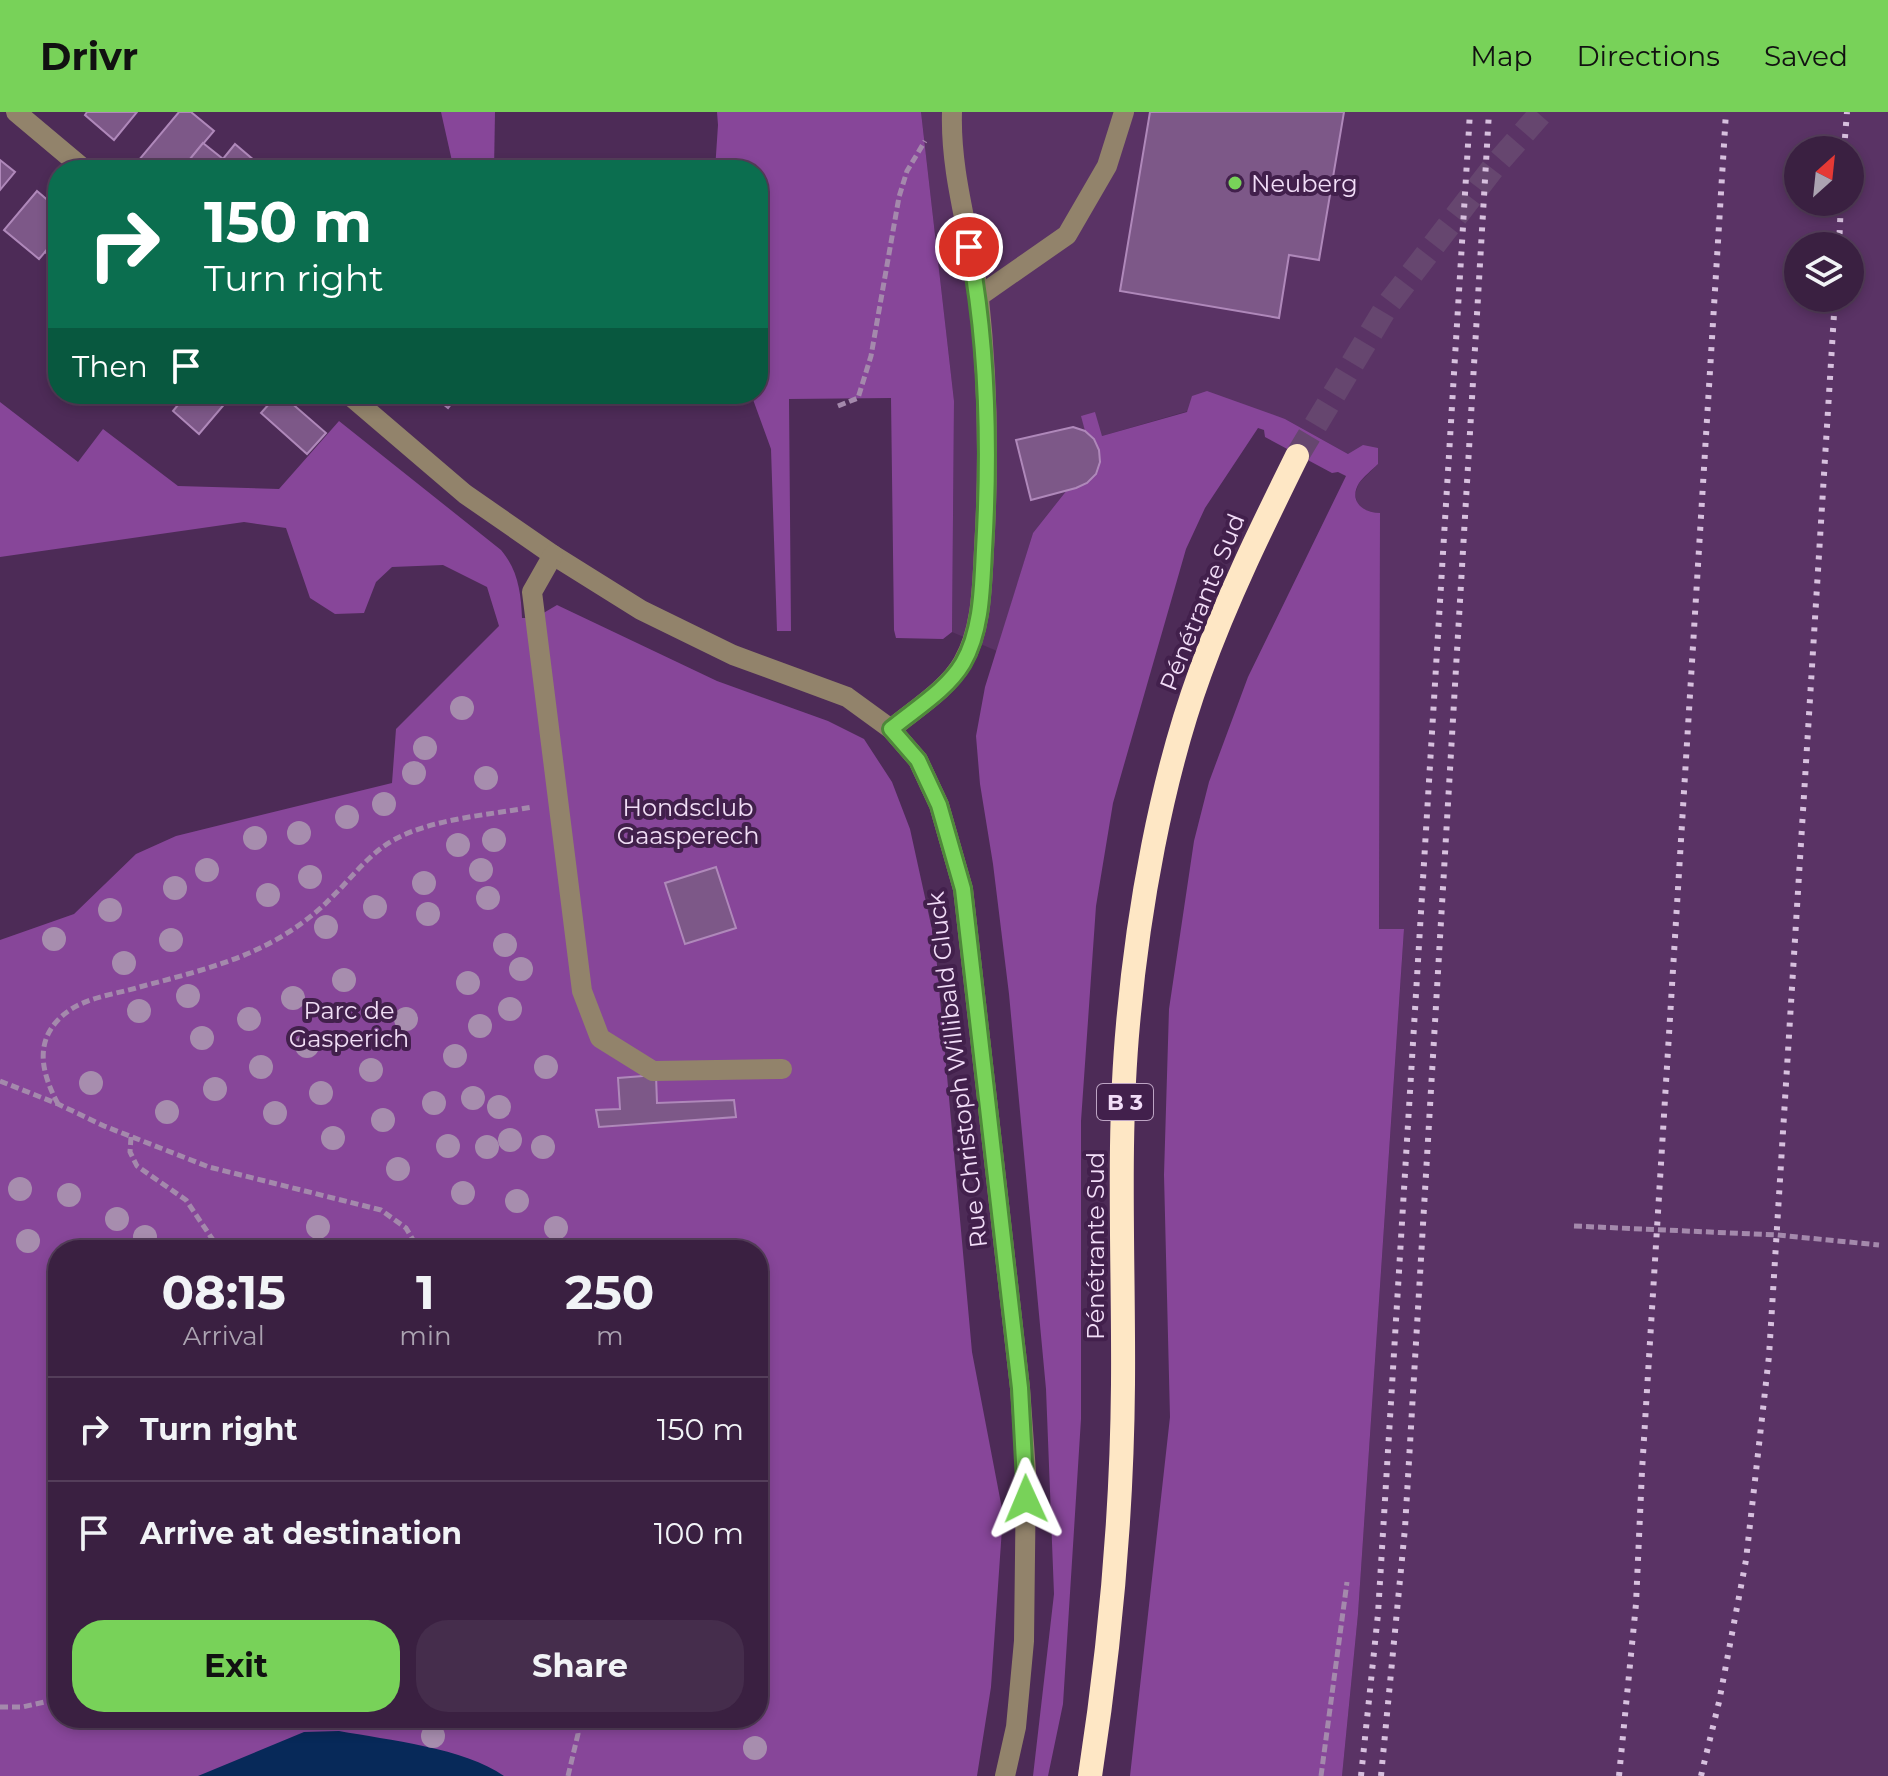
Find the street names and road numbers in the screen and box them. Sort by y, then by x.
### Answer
street label: Pénétrante Sud [1153,509,1251,695]
street label: Rue Christoph Willibald Gluck [921,890,993,1250]
road number: B 3 [1097,1084,1153,1120]
street label: Pénétrante Sud [1081,1152,1110,1340]

